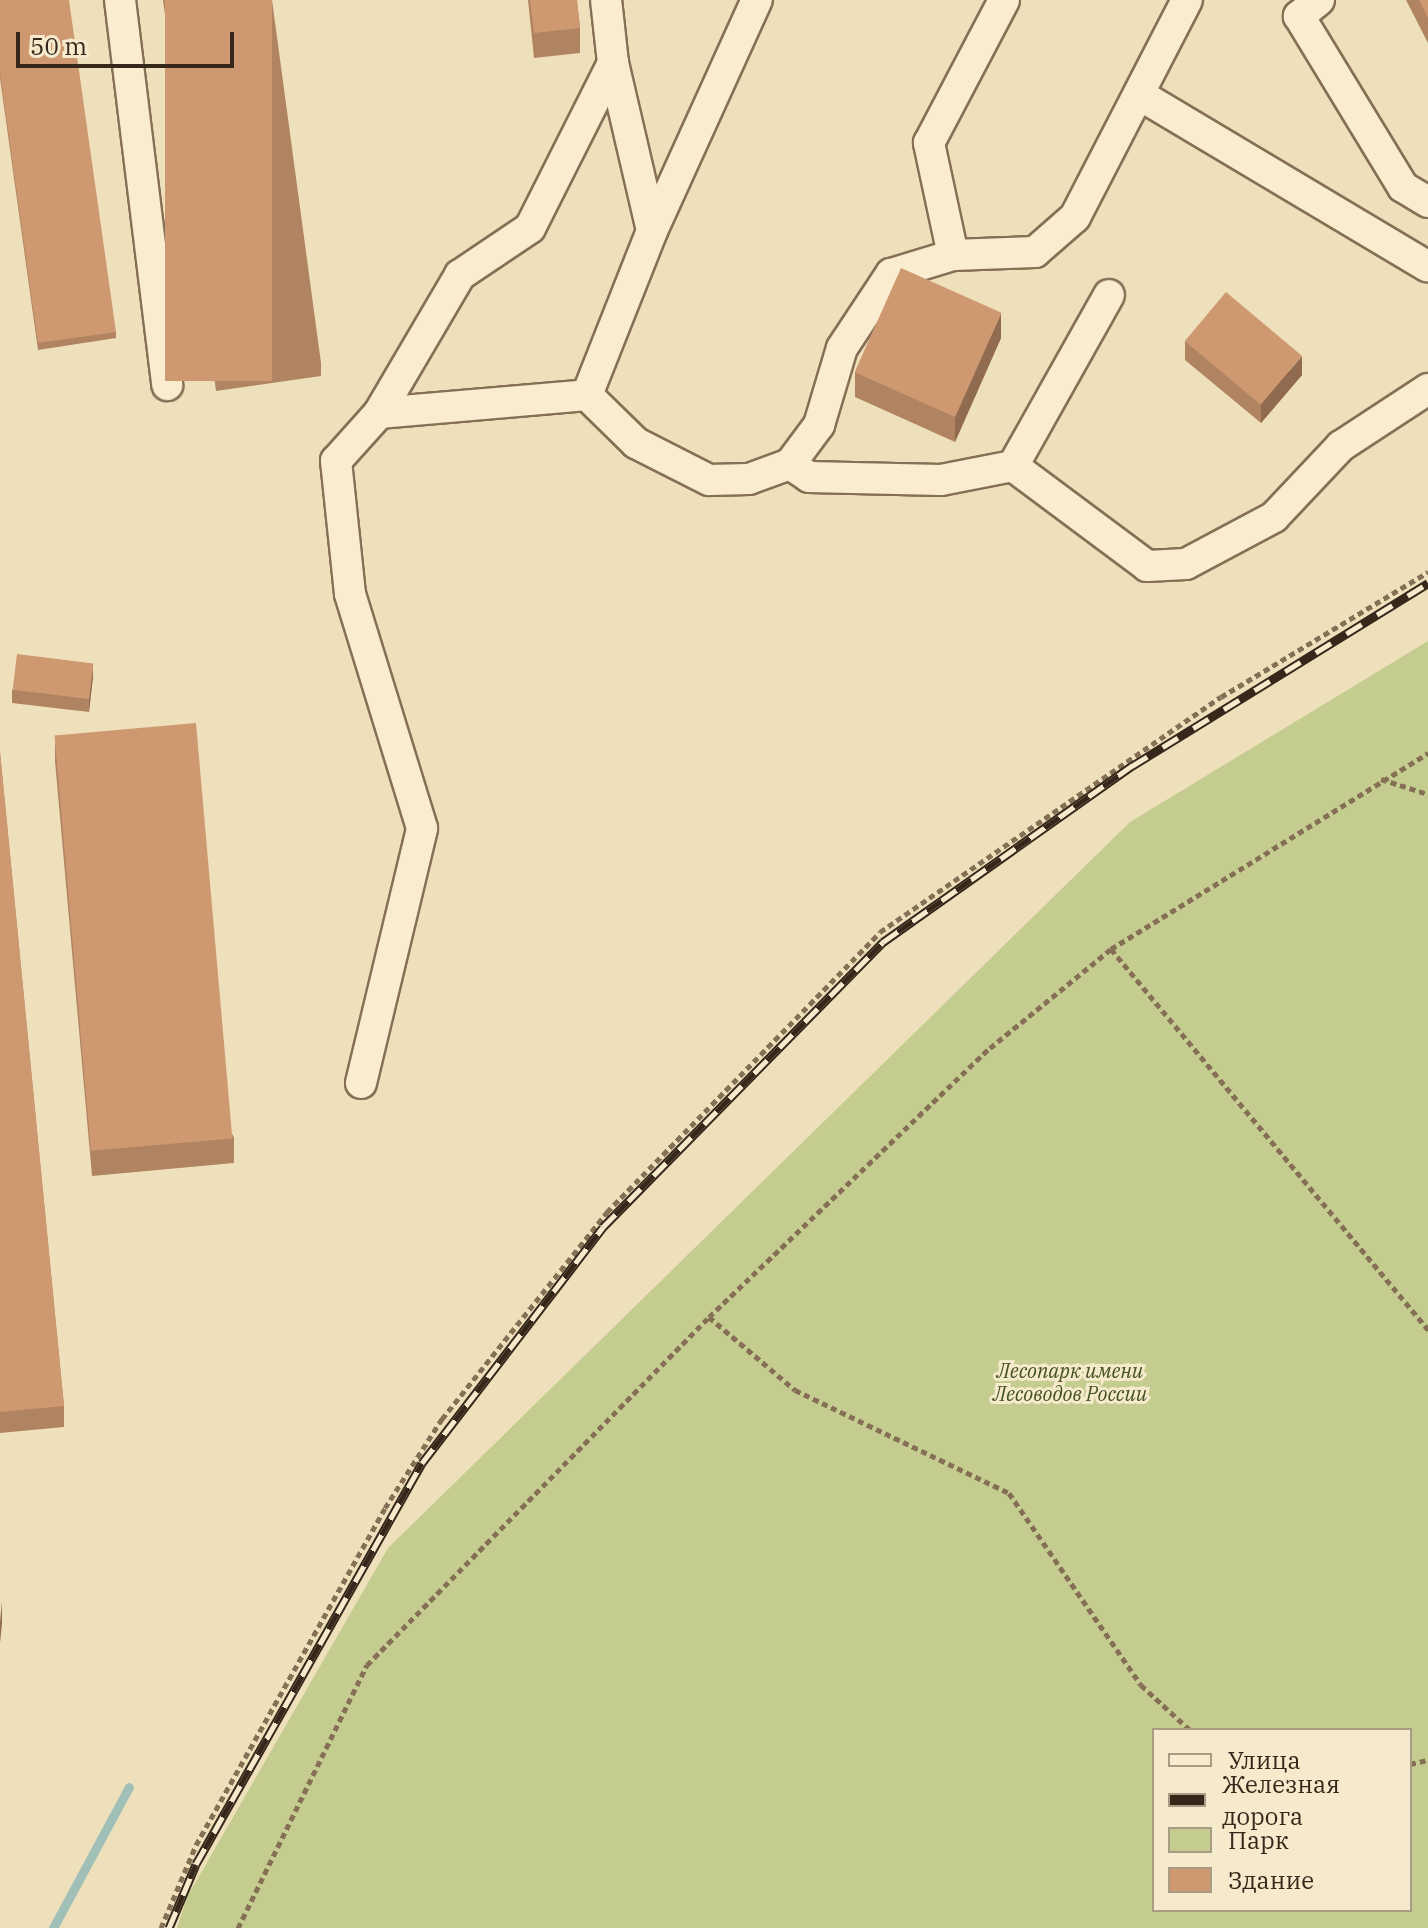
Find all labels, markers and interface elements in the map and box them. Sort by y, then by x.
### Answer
scale bar [20,16,238,66]
text: 50 m [30,30,87,62]
park label: Лесопарк имени Лесоводов России [993,1358,1147,1405]
legend [1152,1728,1412,1912]
text: Улица [1228,1744,1301,1776]
text: Железная дорога [1222,1768,1340,1832]
text: Парк [1228,1824,1289,1856]
text: Здание [1228,1864,1314,1896]

